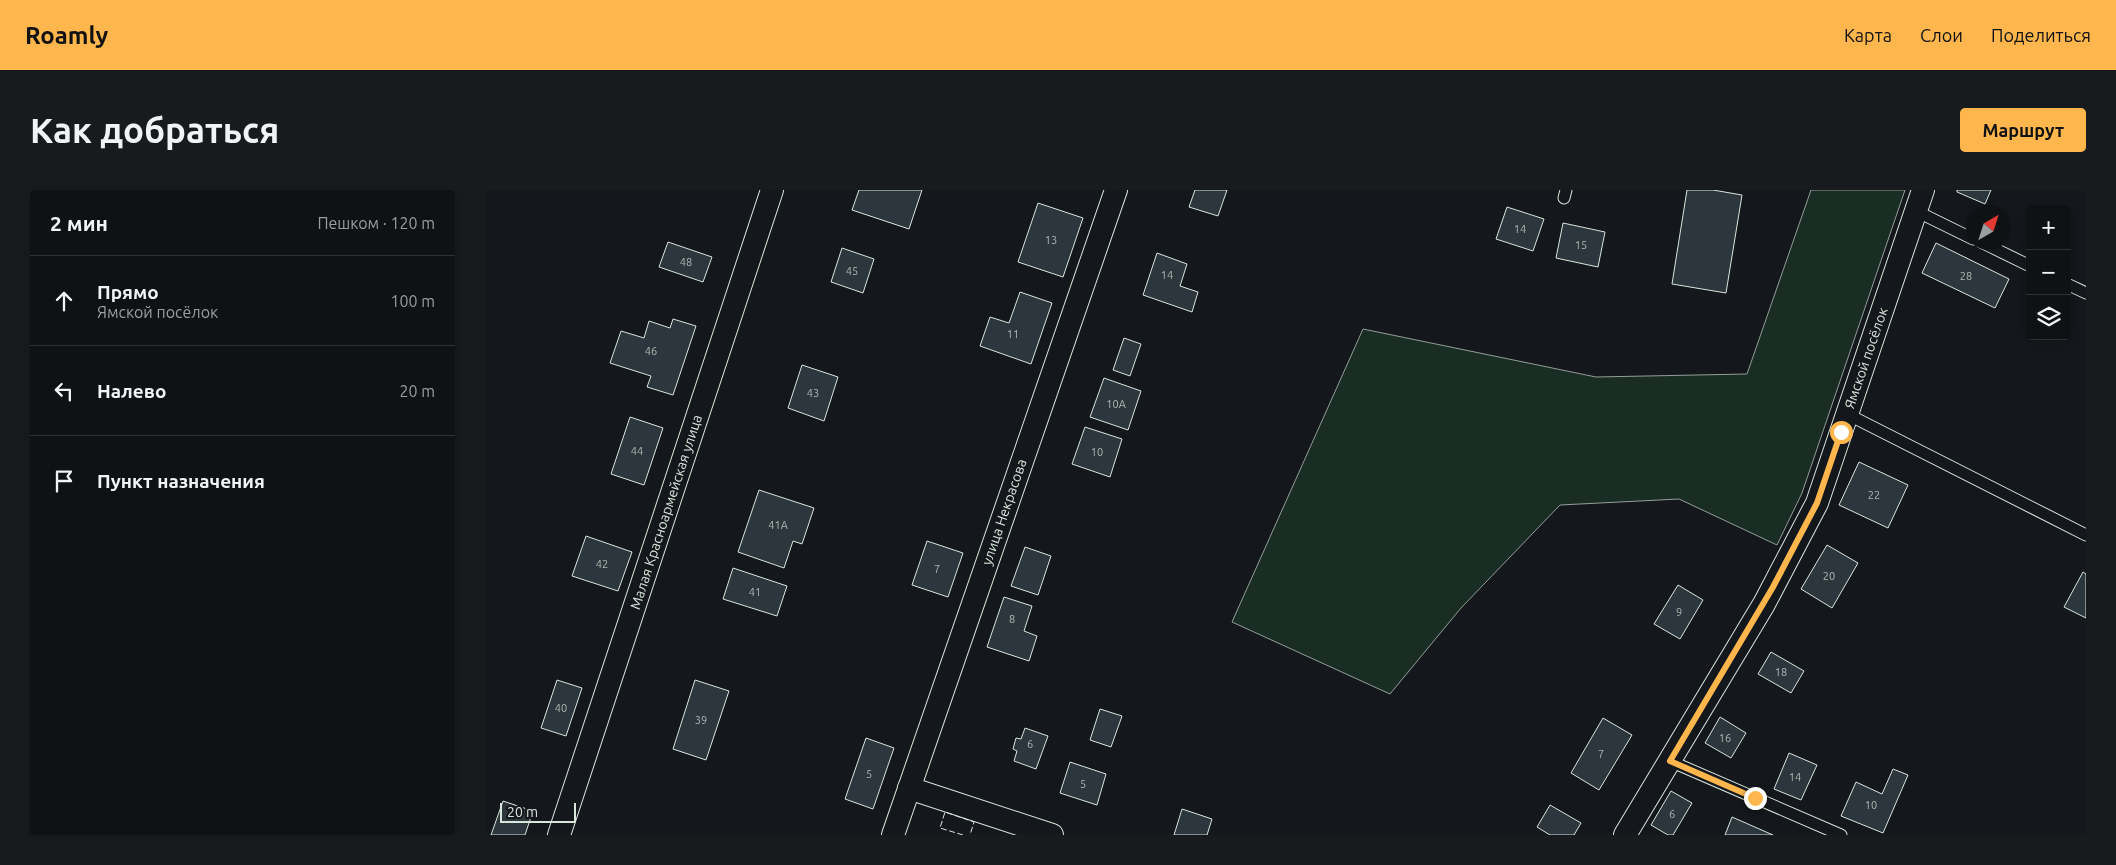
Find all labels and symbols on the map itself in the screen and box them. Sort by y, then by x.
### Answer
north arrow [1966,205,2011,250]
house number: 14 [1514,223,1526,235]
house number: 13 [1045,234,1057,246]
house number: 15 [1575,239,1587,251]
house number: 48 [680,256,692,268]
house number: 45 [846,265,858,277]
house number: 14 [1161,269,1173,281]
house number: 28 [1960,270,1972,282]
street label: Ямской посёлок [1841,305,1891,411]
house number: 11 [1007,328,1019,340]
house number: 46 [645,345,657,357]
house number: 43 [807,387,819,399]
house number: 10А [1106,398,1127,410]
street label: Малая Красноармейская улица [627,413,705,611]
route start [1830,421,1853,444]
house number: 44 [631,445,643,457]
house number: 10 [1091,446,1103,458]
street label: улица Некрасова [978,457,1030,567]
house number: 22 [1868,489,1880,501]
house number: 41А [768,519,789,531]
house number: 42 [596,558,608,570]
house number: 7 [934,563,940,575]
house number: 20 [1823,570,1835,582]
house number: 41 [749,586,761,598]
house number: 9 [1676,606,1682,618]
house number: 8 [1009,613,1015,625]
house number: 18 [1775,666,1787,678]
house number: 40 [555,702,567,714]
house number: 39 [695,714,707,726]
house number: 16 [1719,732,1731,744]
house number: 6 [1027,738,1033,750]
house number: 7 [1598,748,1604,760]
house number: 5 [866,768,872,780]
house number: 14 [1789,771,1801,783]
house number: 5 [1080,778,1086,790]
route end [1744,787,1767,810]
house number: 10 [1865,799,1877,811]
scale bar [500,800,576,823]
house number: 6 [1669,808,1675,820]

